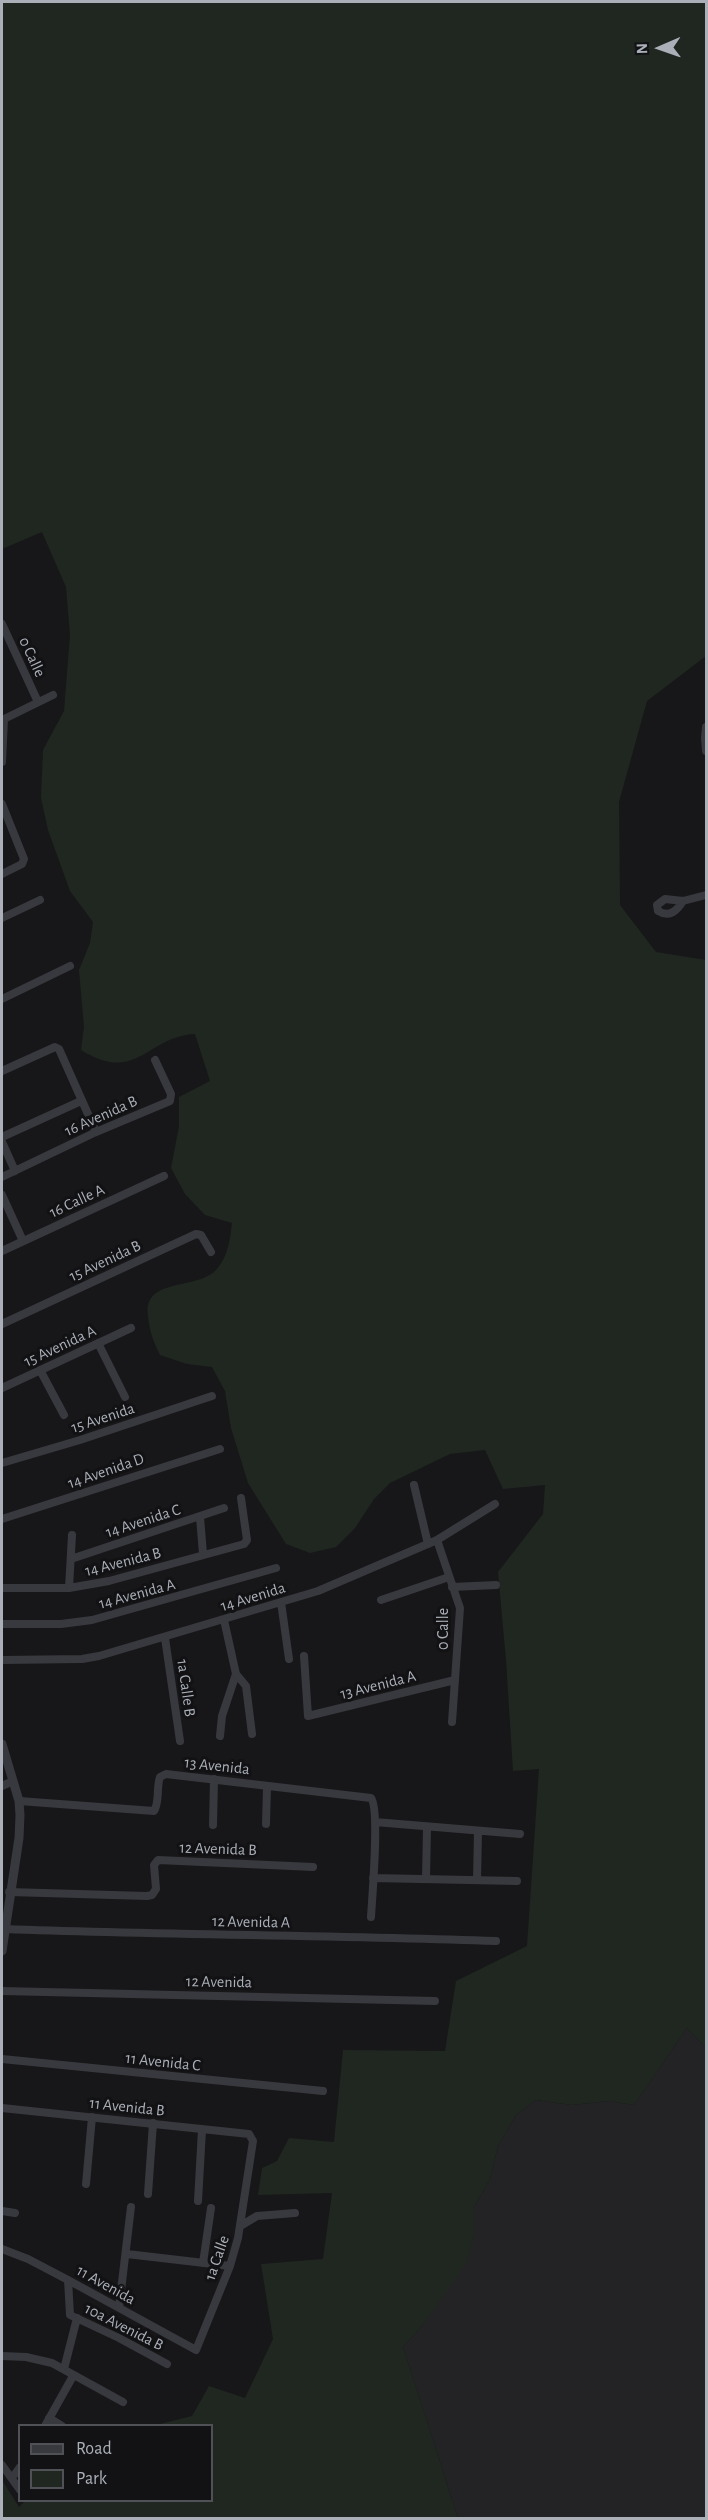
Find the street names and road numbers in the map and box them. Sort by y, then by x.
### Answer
street label: 0 Calle [14,634,50,680]
street label: 16 Avenida B [62,1091,140,1141]
street label: 16 Calle A [46,1180,108,1222]
street label: 15 Avenida B [66,1236,144,1286]
street label: 15 Avenida A [21,1321,99,1371]
street label: 15 Avenida [69,1399,137,1437]
street label: 14 Avenida D [65,1449,147,1493]
street label: 14 Avenida C [103,1500,183,1542]
street label: 14 Avenida B [83,1543,163,1581]
street label: 14 Avenida A [97,1575,177,1613]
street label: 14 Avenida [218,1578,288,1616]
street label: 0 Calle [433,1608,453,1650]
street label: 1a Calle B [172,1658,200,1718]
street label: 13 Avenida A [338,1666,418,1704]
street label: 13 Avenida [183,1753,251,1779]
street label: 12 Avenida B [179,1838,257,1860]
street label: 12 Avenida A [212,1912,290,1932]
street label: 12 Avenida [186,1972,252,1992]
street label: 11 Avenida C [125,2049,201,2075]
street label: 11 Avenida B [88,2094,166,2120]
street label: 1a Calle [200,2233,234,2283]
street label: 11 Avenida [73,2261,139,2309]
street label: 10a Avenida B [81,2299,167,2355]

